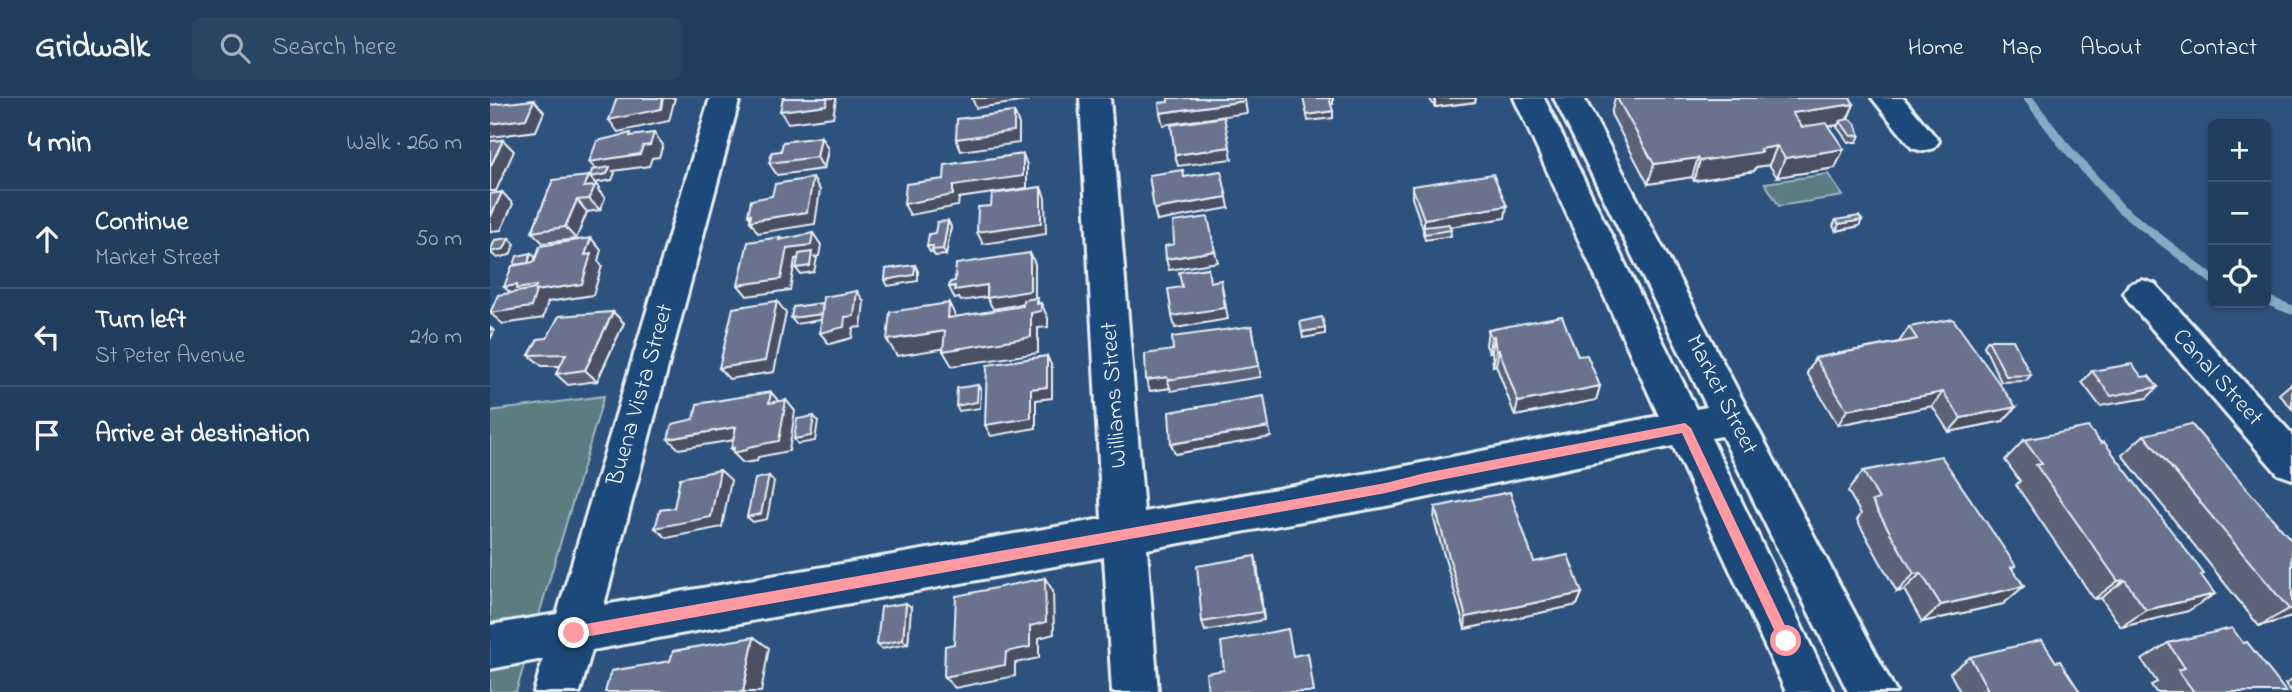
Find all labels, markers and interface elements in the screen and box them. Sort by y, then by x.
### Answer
search box [192,17,682,80]
text: Gridwalk [35,24,150,72]
icon: search [216,29,254,67]
text: Search here [272,29,396,67]
text: Home [1908,31,1964,66]
text: Map [2002,31,2042,66]
text: About [2080,31,2142,66]
text: Contact [2180,31,2257,66]
map controls [2208,119,2271,308]
button: + [2208,119,2271,182]
text: 4 min [28,122,91,166]
text: Walk · 260 m [346,127,462,160]
button: − [2208,182,2271,245]
text: Continue [95,204,188,242]
icon: ahead [28,220,66,258]
text: 50 m [415,223,462,256]
text: Market Street [95,242,220,275]
button: locate [2208,245,2271,308]
street label: Buena Vista Street [598,300,684,491]
text: Turn left [95,302,186,340]
icon: left [28,318,66,356]
text: 210 m [410,321,462,354]
street label: Williams Street [1092,321,1138,469]
street label: Canal Street [2163,321,2271,435]
street label: Market Street [1676,329,1766,461]
text: St Peter Avenue [95,340,245,373]
icon: arrive [28,416,66,454]
text: Arrive at destination [95,416,310,454]
route end [558,617,589,648]
route start [1770,625,1801,656]

